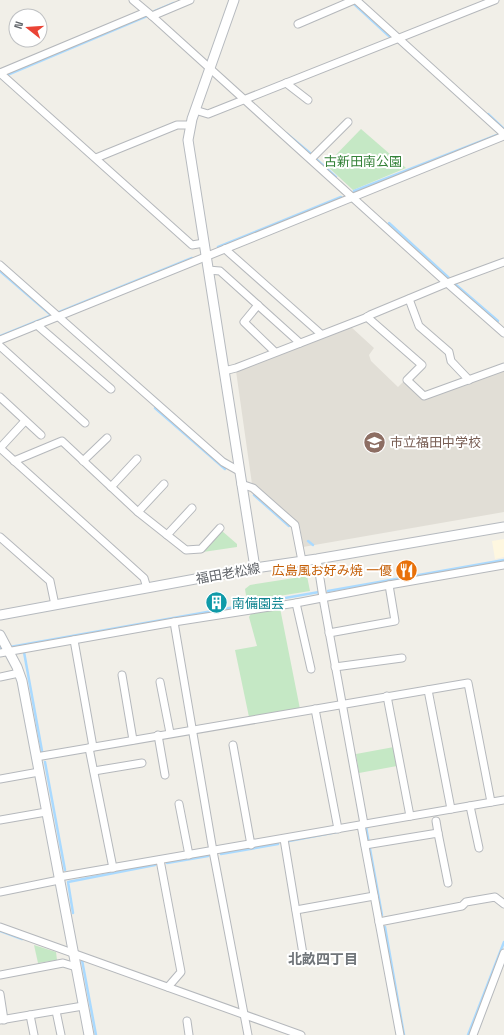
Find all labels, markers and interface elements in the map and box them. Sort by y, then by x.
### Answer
north arrow [8,8,48,48]
text: N [11,20,26,31]
park label: 古新田南公園 [324,153,402,170]
school or university icon: 市立福田中学校 [362,429,388,455]
place label: 市立福田中学校 [390,434,481,451]
restaurant icon: 広島風お好み焼 一優 [394,557,420,583]
street label: 福田老松線 [195,559,262,588]
place label: 広島風お好み焼 一優 [272,562,392,579]
building icon: 南備園芸 [203,590,229,616]
place label: 南備園芸 [232,595,284,612]
district label: 北畝四丁目 [288,950,358,968]

